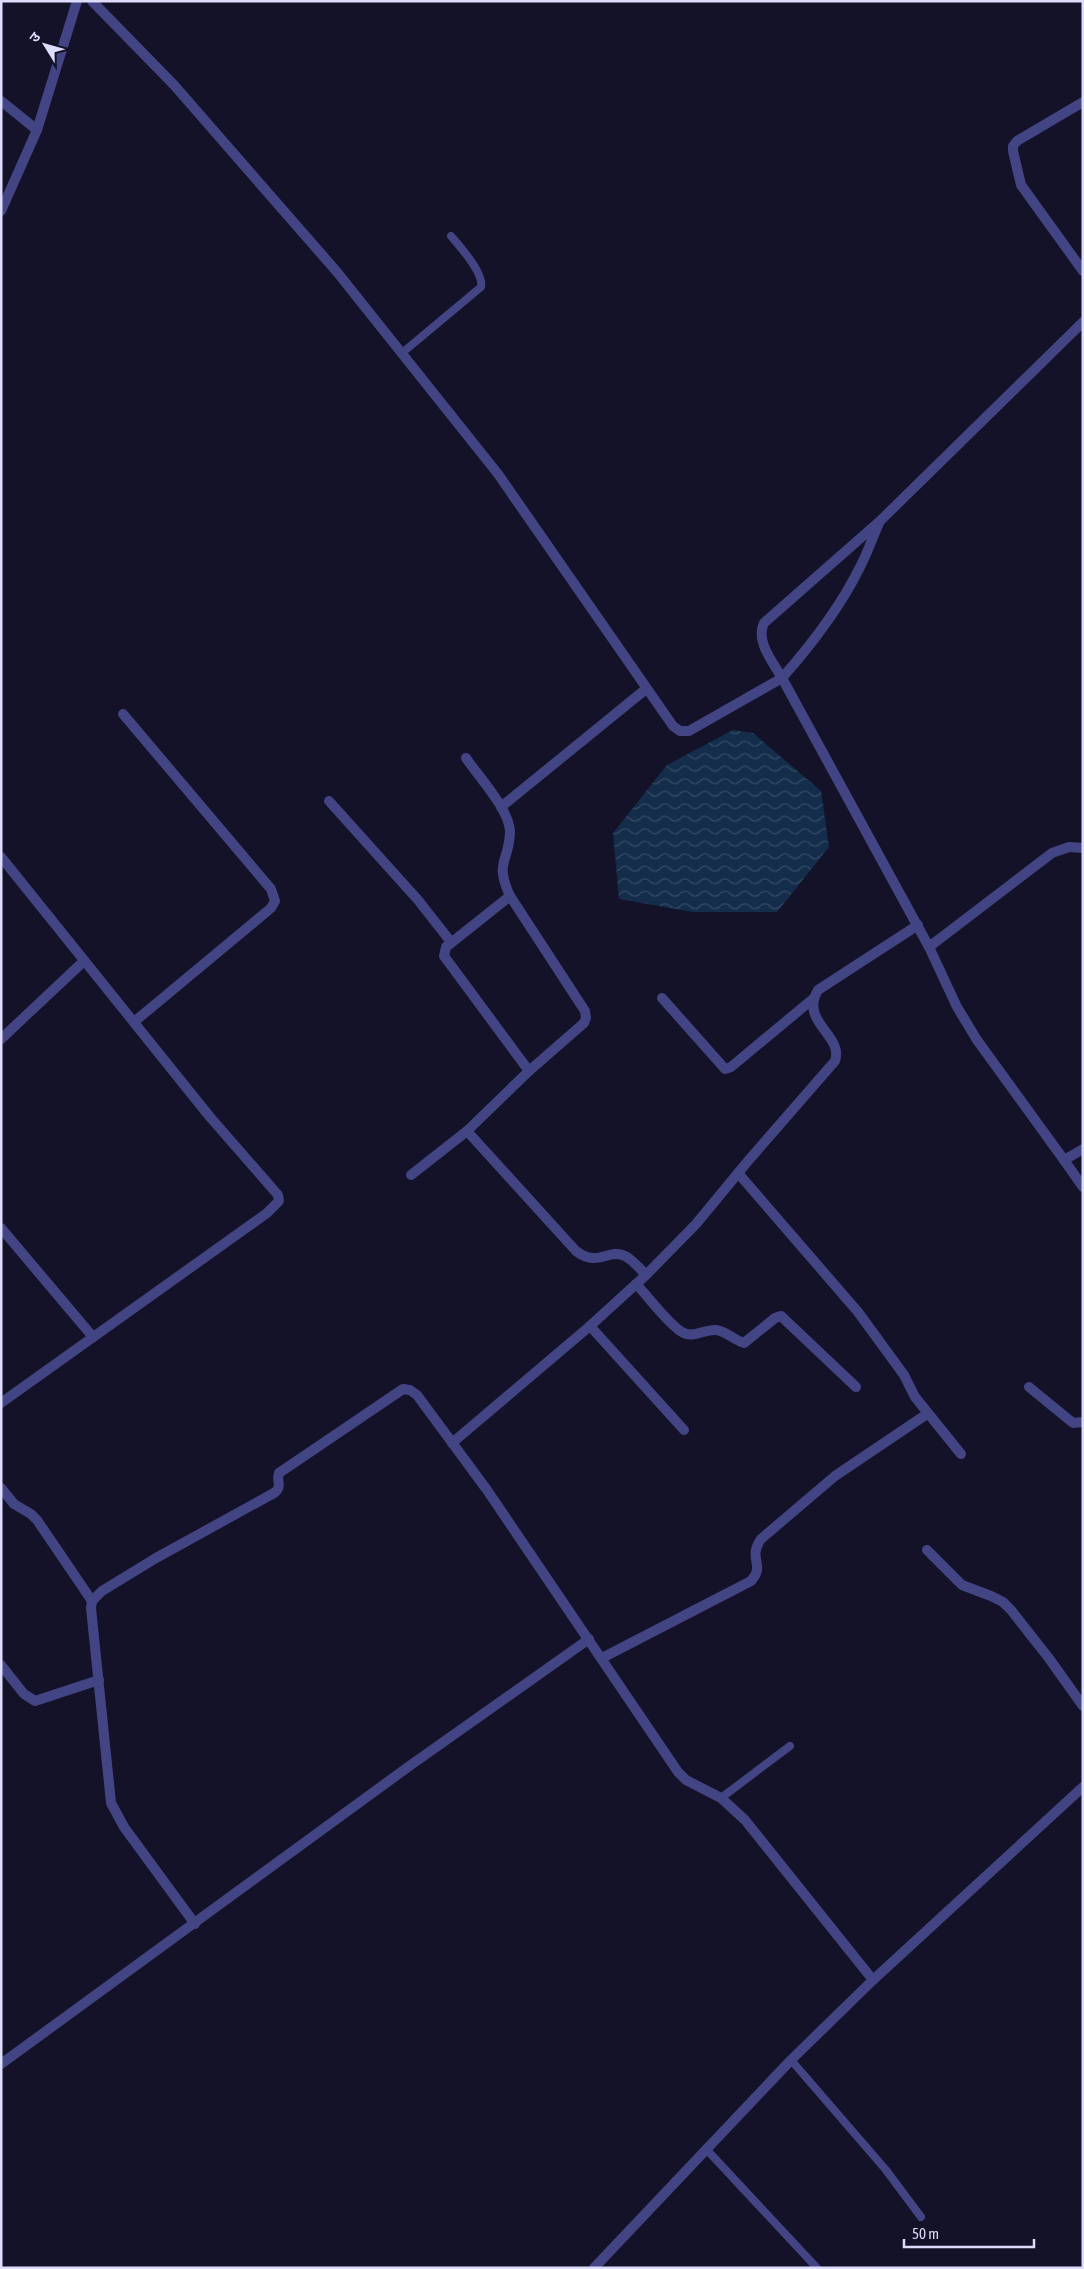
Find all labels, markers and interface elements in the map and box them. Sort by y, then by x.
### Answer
north arrow [20,20,70,70]
text: उ [26,28,44,45]
scale bar [904,2216,1034,2248]
text: 50 m [912,2225,939,2242]

